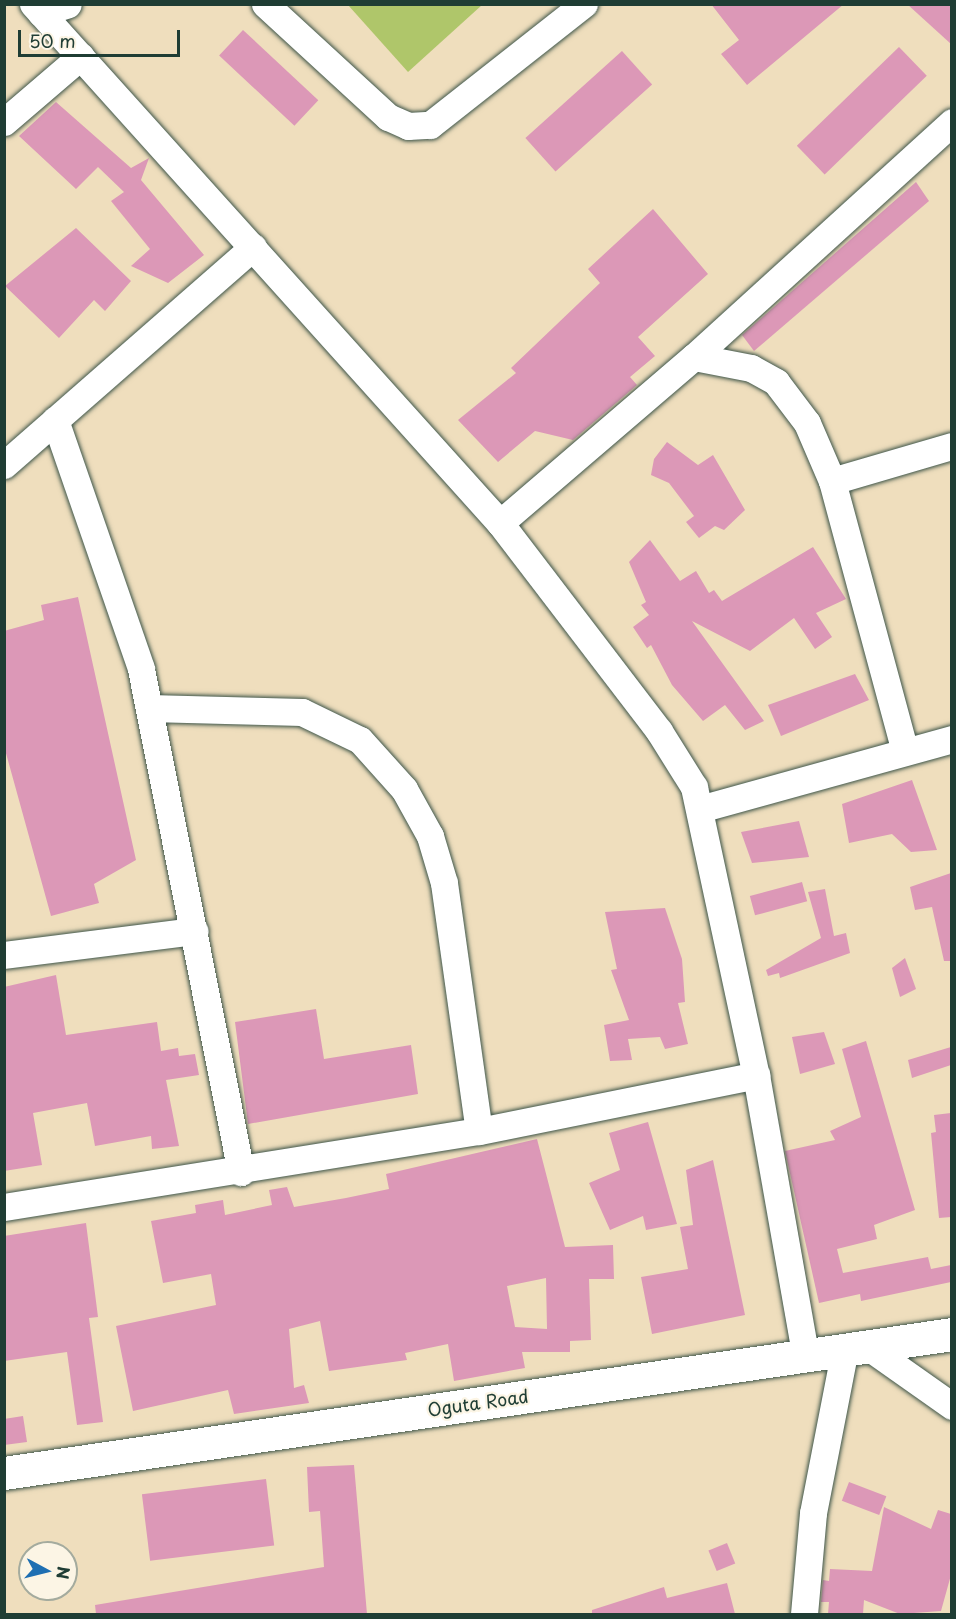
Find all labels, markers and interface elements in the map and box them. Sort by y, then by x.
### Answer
scale bar [21,18,183,56]
text: 50 m [29,27,76,54]
street label: Oguta Road [426,1385,530,1421]
north arrow [18,1541,78,1601]
text: N [51,1565,77,1581]

